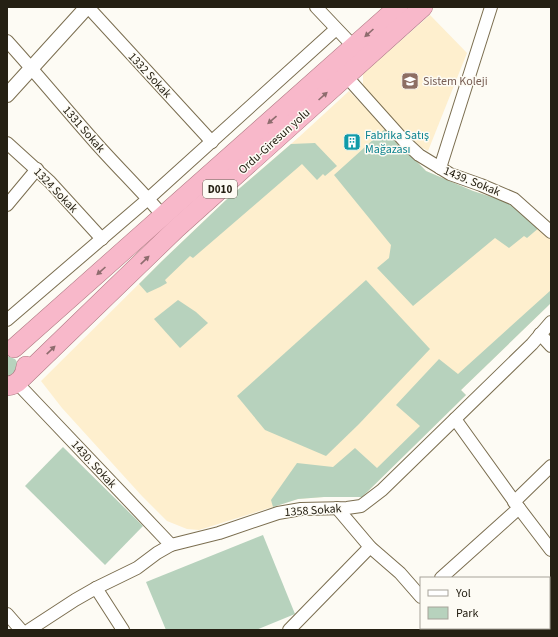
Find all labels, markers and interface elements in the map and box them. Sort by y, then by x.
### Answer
one-way arrow [364,28,374,38]
street label: 1332 Sokak [124,49,175,102]
school or university icon: Sistem Koleji [400,71,420,91]
place label: Sistem Koleji [423,73,488,90]
one-way arrow [318,92,328,101]
street label: 1331 Sokak [59,102,109,156]
street label: Ordu-Giresun yolu [235,104,314,178]
one-way arrow [267,115,277,124]
place label: Fabrika Satış Mağazası [365,127,429,158]
building icon: Fabrika Satış Mağazası [342,132,362,152]
street label: 1439. Sokak [441,162,503,201]
street label: 1324 Sokak [30,164,82,217]
road number: D010 [203,180,237,198]
one-way arrow [140,255,150,265]
one-way arrow [96,266,106,276]
one-way arrow [46,345,56,355]
street label: 1430. Sokak [67,437,120,492]
street label: 1358 Sokak [284,500,342,521]
legend [420,577,550,629]
text: Yol [455,585,471,602]
text: Park [456,605,478,622]

